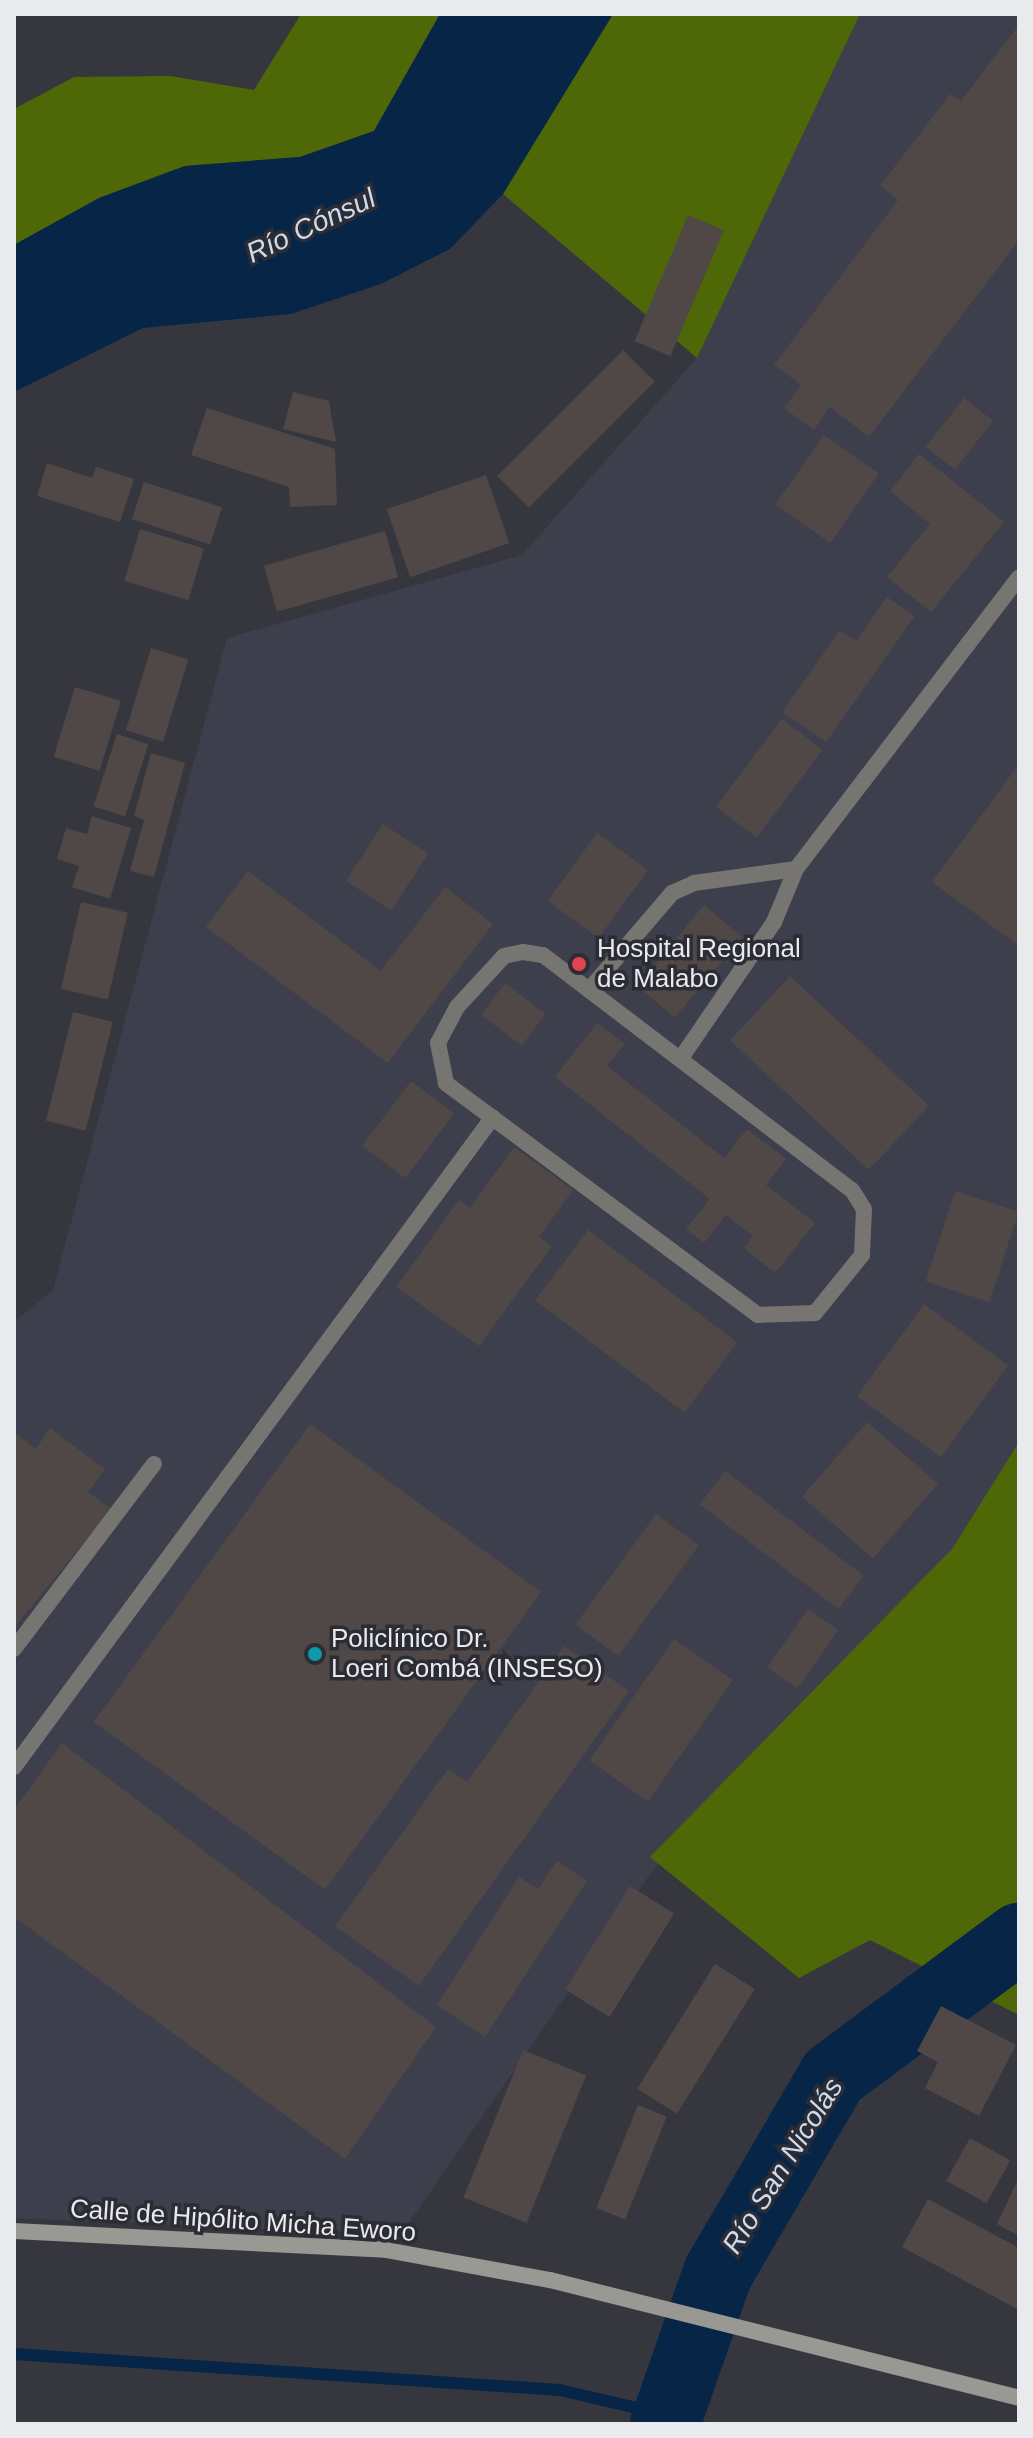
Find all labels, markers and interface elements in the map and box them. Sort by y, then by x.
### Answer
water label: Río Cónsul [241,182,381,270]
place label: Hospital Regional de Malabo [597,933,801,994]
marker: Hospital Regional de Malabo [568,953,590,975]
place label: Policlínico Dr. Loeri Combá (INSESO) [331,1623,603,1684]
marker: Policlínico Dr. Loeri Combá (INSESO) [306,1645,324,1663]
water label: Río San Nicolás [716,2072,850,2260]
street label: Calle de Hipólito Micha Eworo [69,2193,417,2249]

